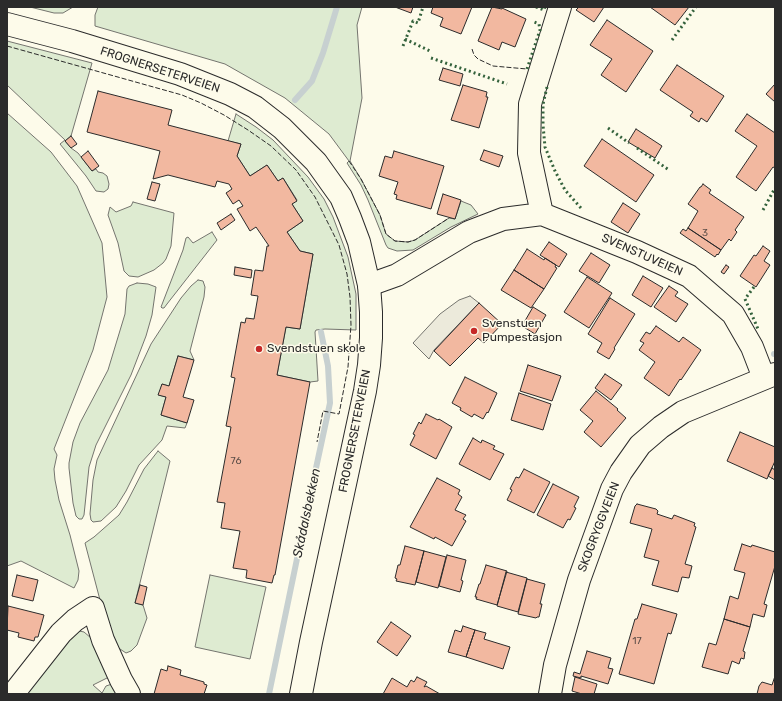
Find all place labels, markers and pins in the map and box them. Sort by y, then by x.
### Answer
place label: Svenstuen Pumpestasjon [482,317,562,345]
marker: Svenstuen Pumpestasjon [469,326,479,336]
place label: Svendstuen skole [267,342,365,356]
marker: Svendstuen skole [254,344,264,354]

